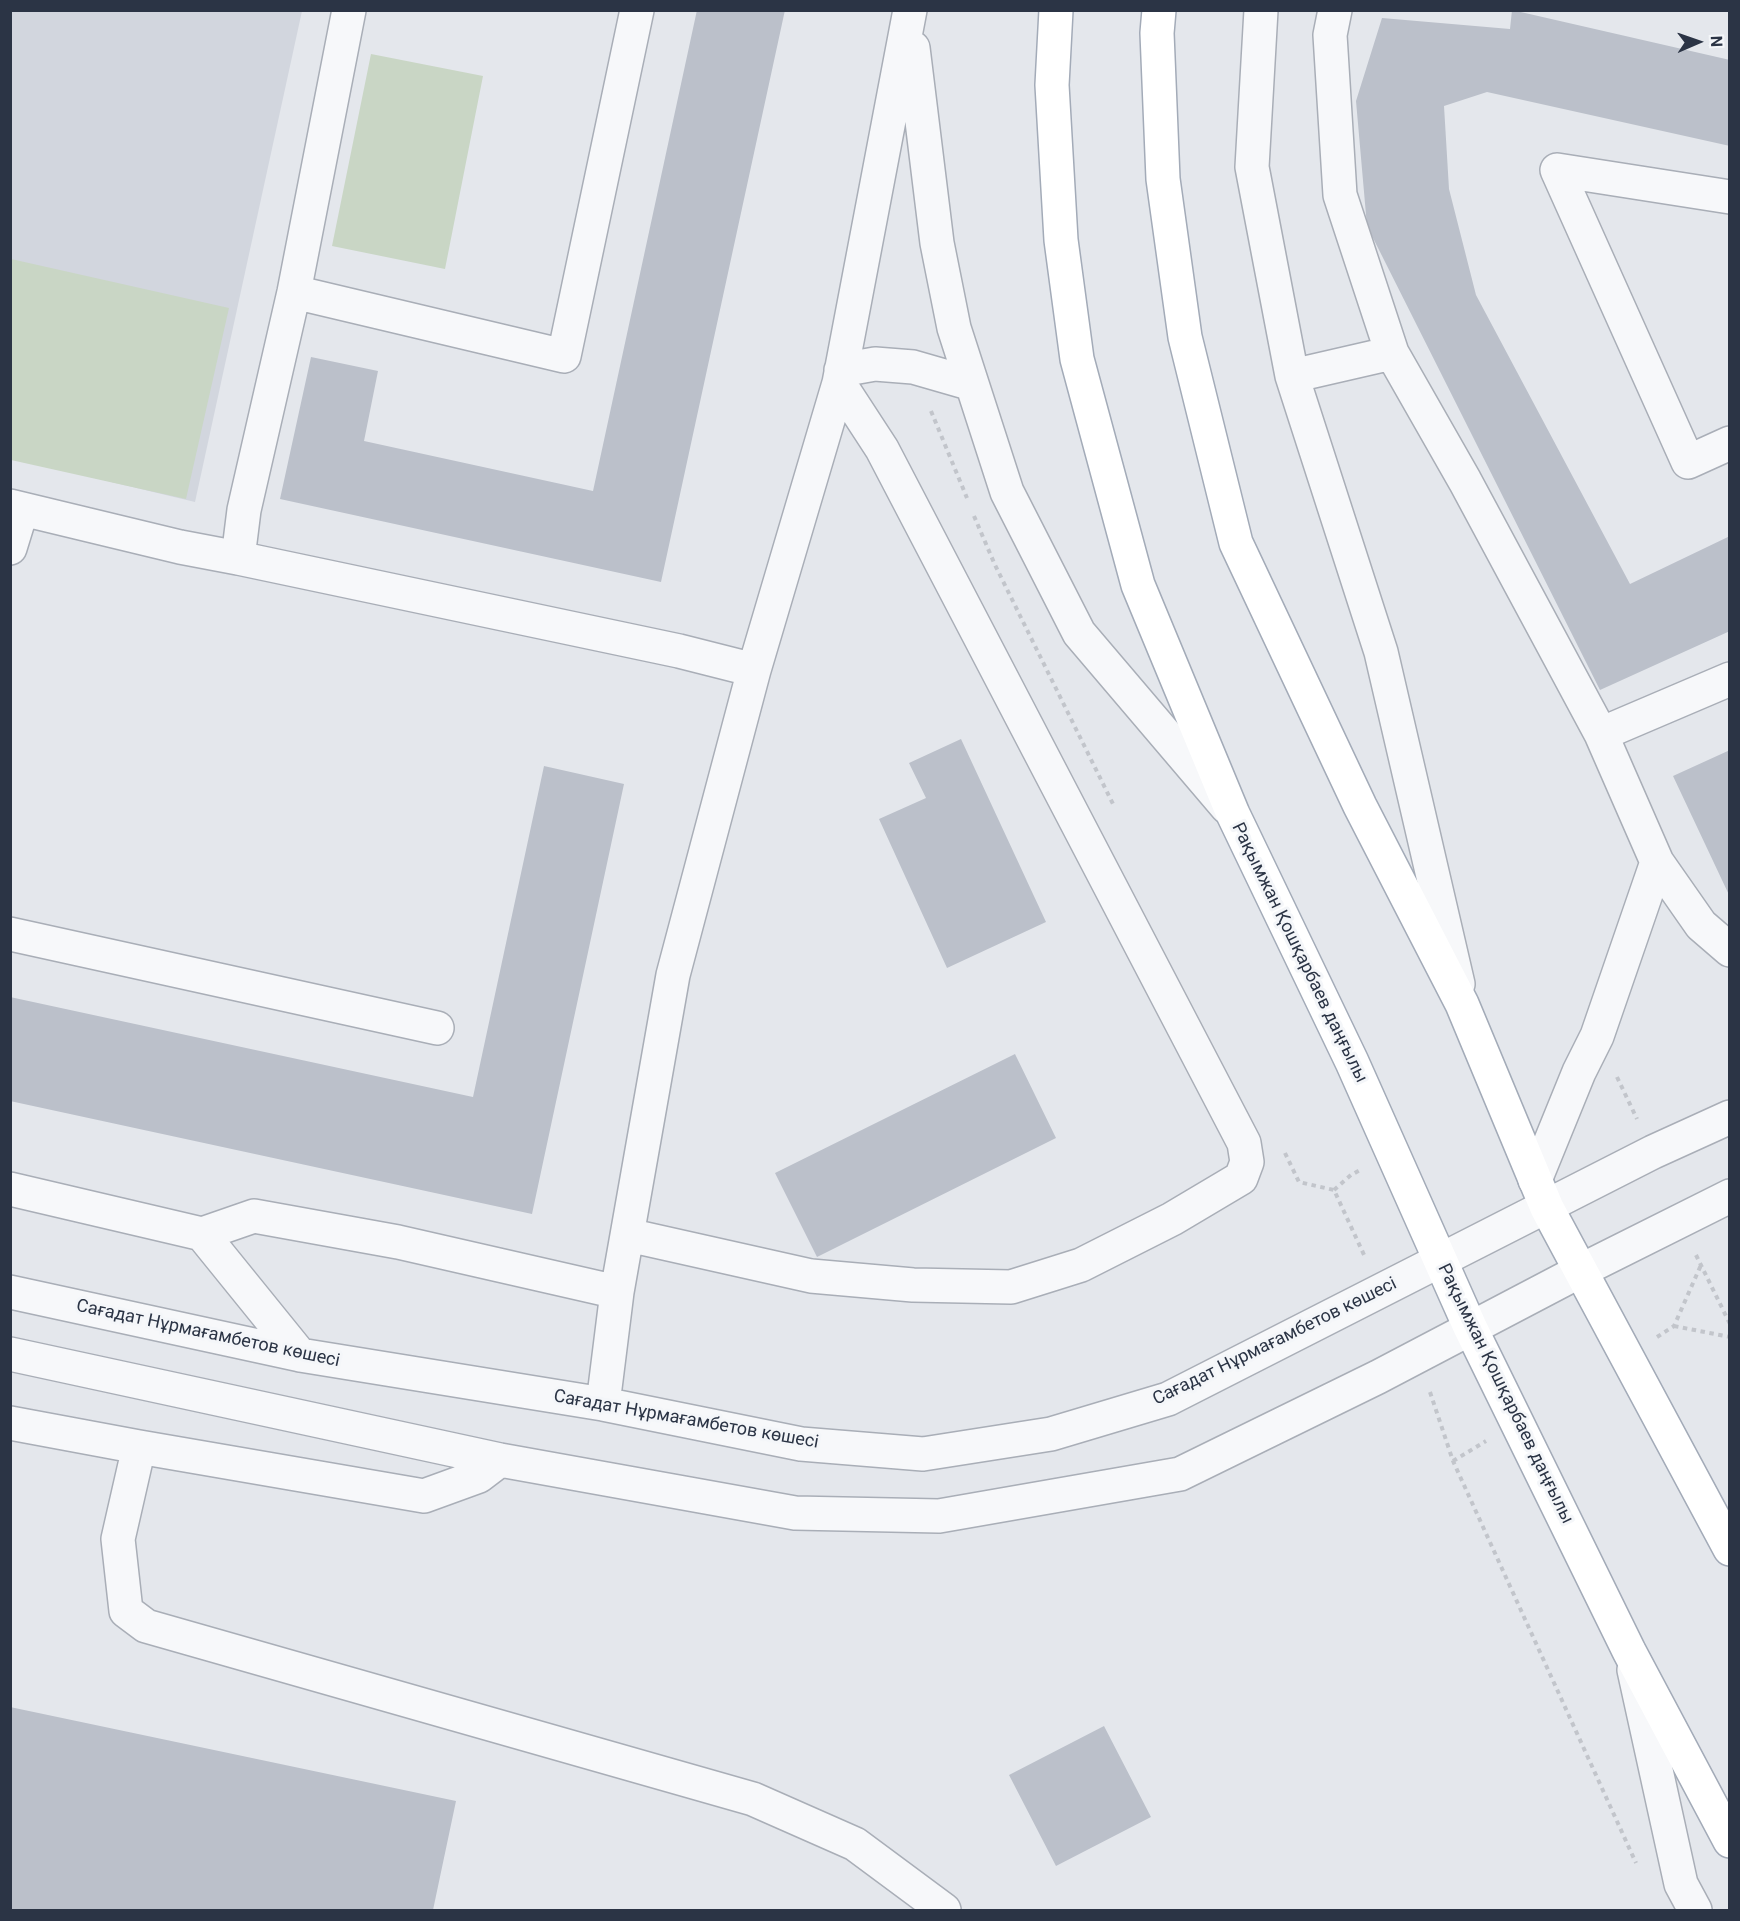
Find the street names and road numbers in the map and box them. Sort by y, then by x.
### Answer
street label: Рақымжан Қошқарбаев даңғылы [1226,819,1372,1087]
street label: Рақымжан Қошқарбаев даңғылы [1432,1260,1578,1528]
street label: Сағадат Нұрмағамбетов көшесі [1149,1273,1401,1411]
street label: Сағадат Нұрмағамбетов көшесі [74,1295,342,1373]
street label: Сағадат Нұрмағамбетов көшесі [552,1386,820,1454]

